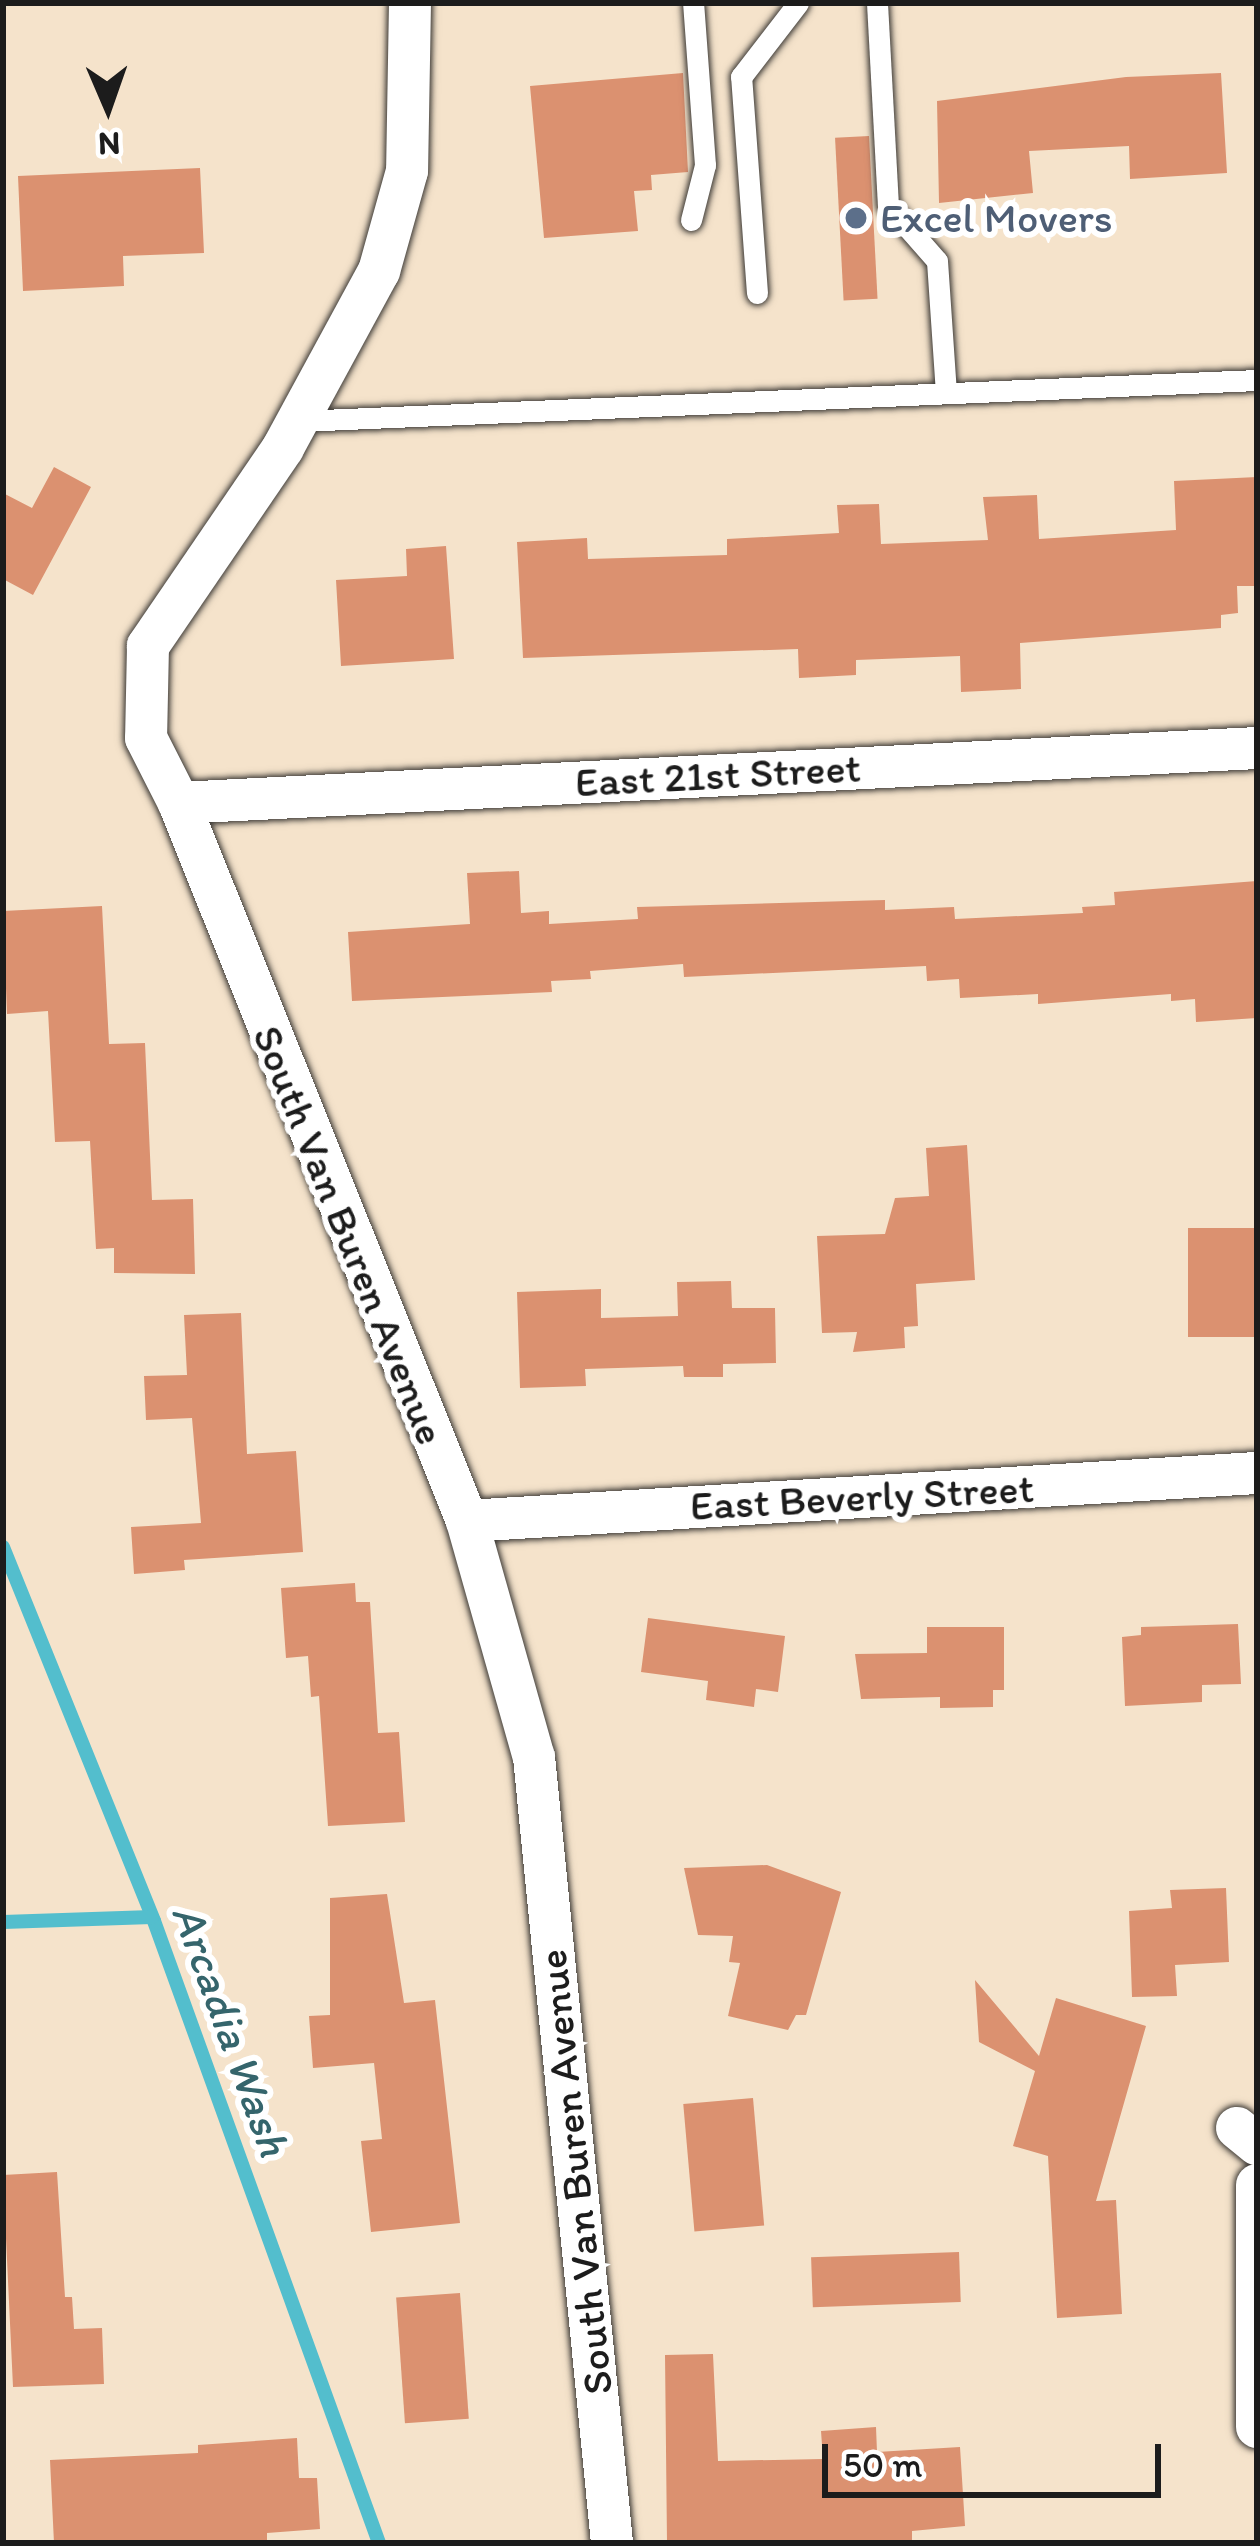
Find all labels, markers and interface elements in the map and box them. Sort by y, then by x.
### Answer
north arrow [48,48,168,168]
text: N [97,125,121,164]
place label: Excel Movers [880,193,1113,243]
marker: Excel Movers [843,205,869,231]
street label: East 21st Street [574,742,862,808]
street label: South Van Buren Avenue [243,1020,455,1450]
street label: East Beverly Street [689,1463,1035,1531]
water label: Arcadia Wash [161,1897,301,2163]
street label: South Van Buren Avenue [527,1949,623,2395]
scale bar [828,2420,1167,2494]
text: 50 m [843,2443,922,2486]

